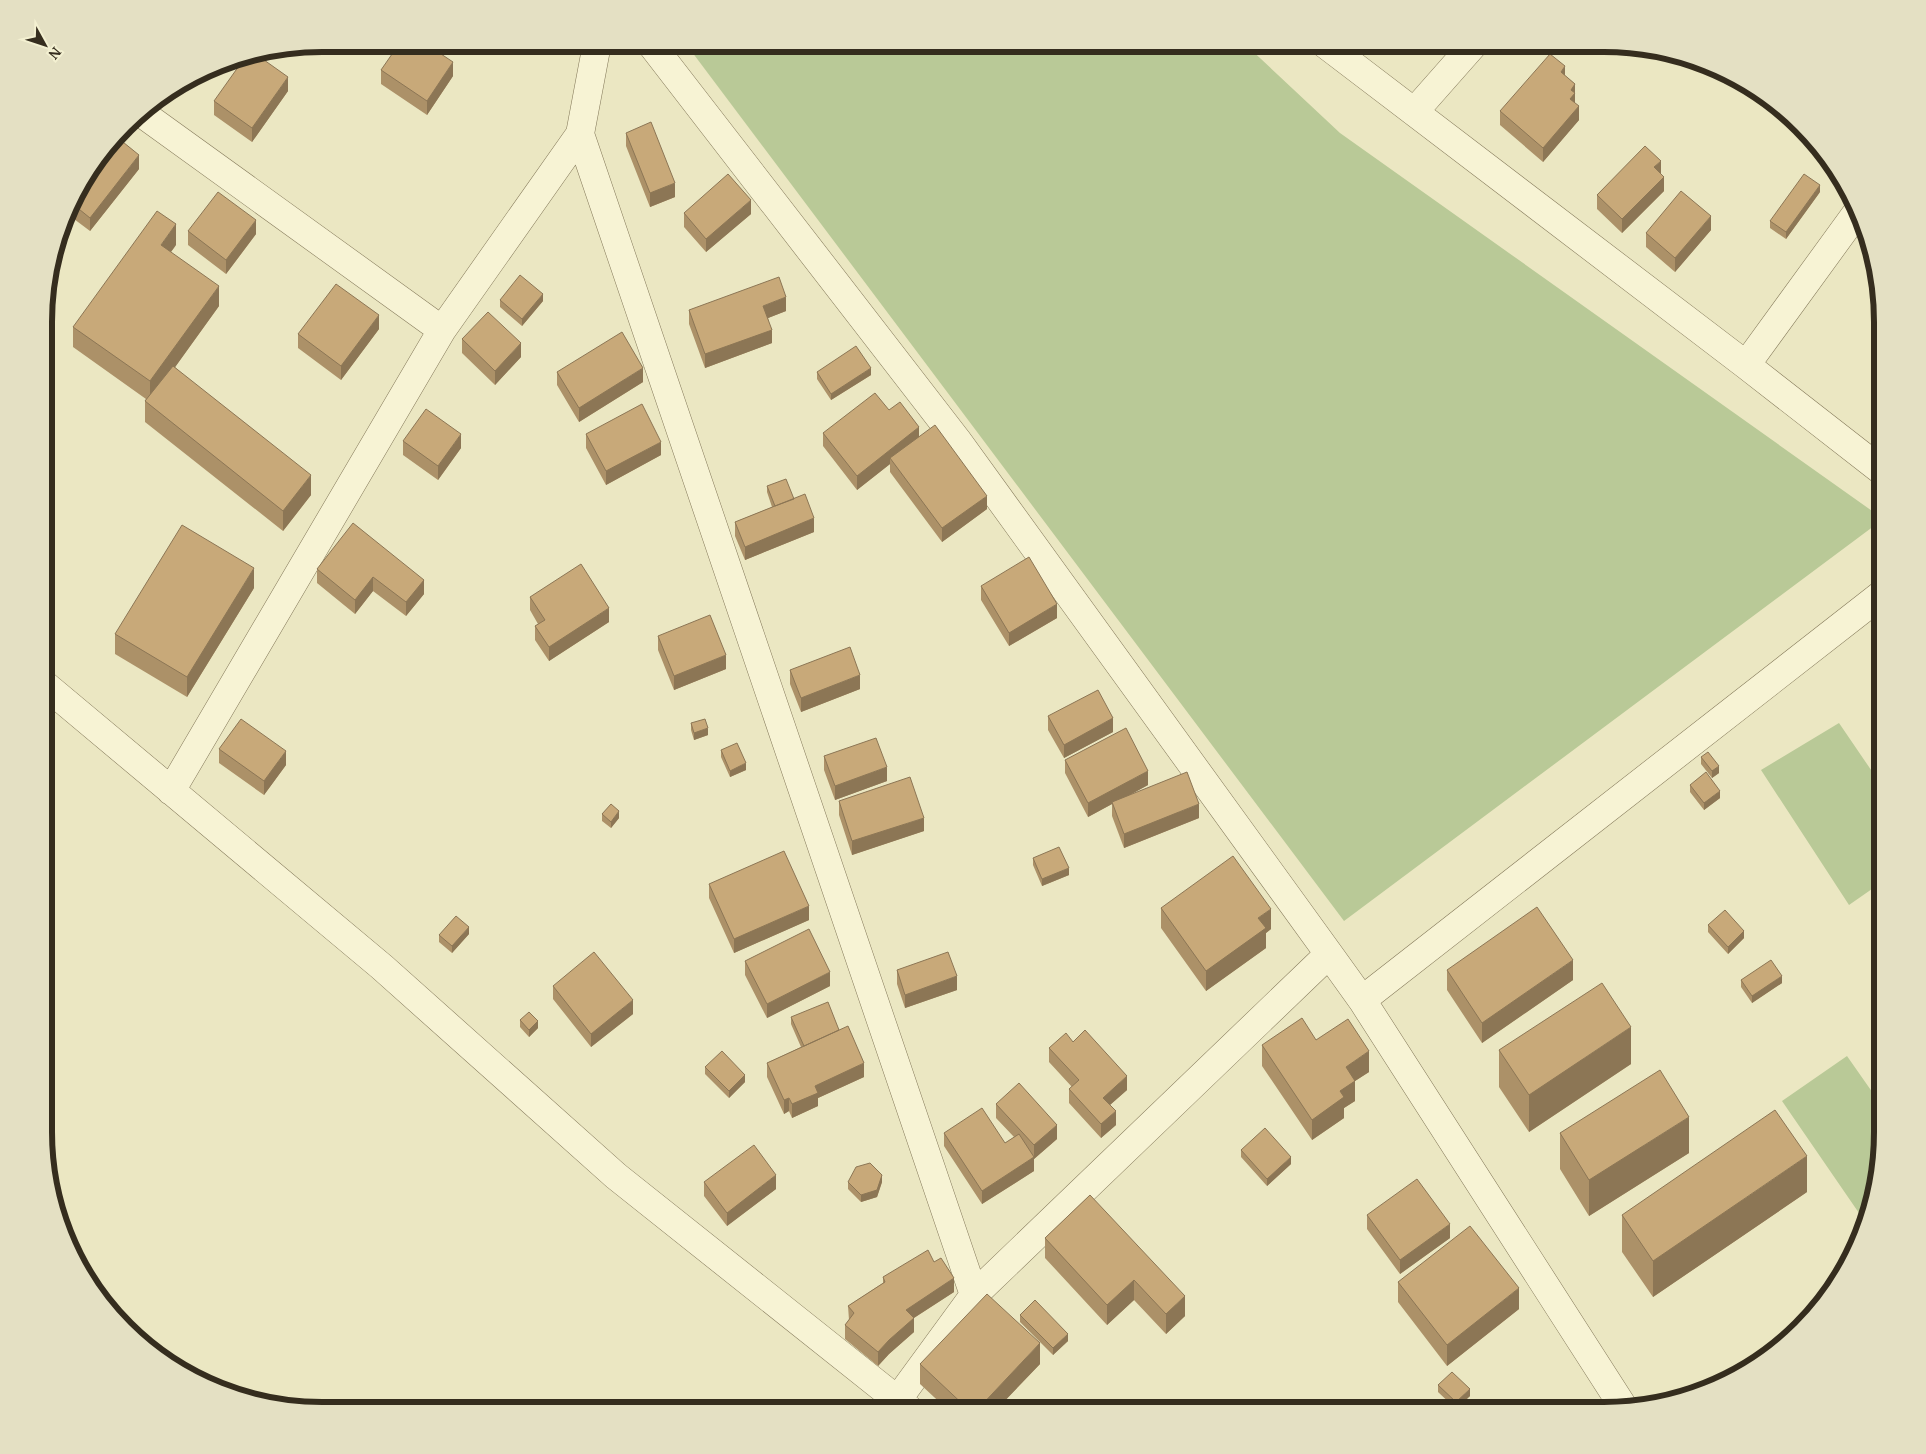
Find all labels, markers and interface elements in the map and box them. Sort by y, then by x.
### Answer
north arrow [20,20,70,70]
text: N [44,44,66,64]

